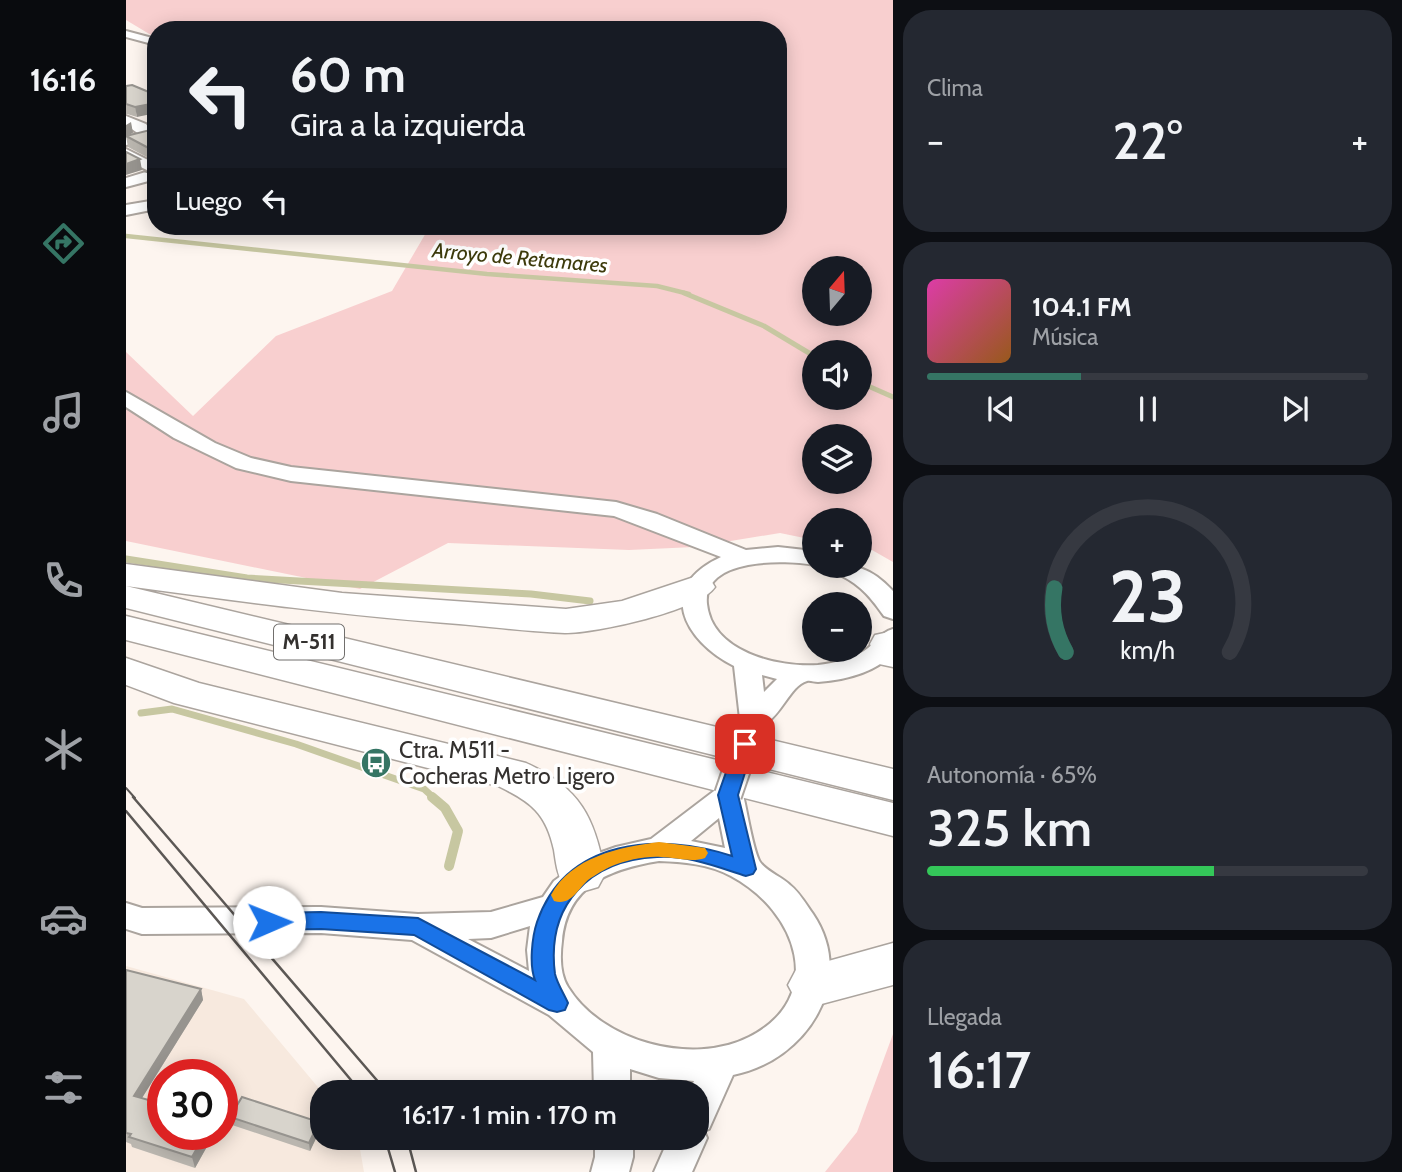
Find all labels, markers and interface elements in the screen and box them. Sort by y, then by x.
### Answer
text: 60 m [290,45,406,104]
icon: left [175,49,266,140]
text: 16:16 [30,60,96,99]
text: Clima [927,74,983,102]
text: Gira a la izquierda [290,105,525,144]
text: 22° [1113,109,1182,172]
text: − [927,117,944,164]
text: + [1351,117,1368,164]
icon: left [256,182,294,220]
text: Luego [175,185,242,217]
icon: directions [39,219,88,268]
water label: Arroyo de Retamares [430,237,609,278]
north arrow [802,256,872,326]
map controls [802,256,872,662]
text: 104.1 FM [1032,291,1132,323]
text: Música [1032,323,1098,351]
button: sound [802,340,872,410]
icon: music [39,388,88,437]
icon: previous [982,390,1020,428]
icon: pause [1129,390,1167,428]
icon: next [1276,390,1314,428]
button: layers [802,424,872,494]
button: + [802,508,872,578]
text: 23 [1109,552,1186,640]
icon: phone [39,556,88,605]
button: − [802,592,872,662]
road number: M-511 [274,624,344,660]
text: km/h [1120,635,1175,665]
pin [715,714,775,774]
icon: climate [39,725,88,774]
icon: arrive [726,725,764,763]
place label: Ctra. M511 - Cocheras Metro Ligero [399,736,615,790]
bus stop icon: Ctra. M511 - Cocheras Metro Ligero [359,746,393,780]
text: Autonomía · 65% [927,761,1097,789]
text: 325 km [927,796,1092,859]
position arrow [232,885,306,959]
icon: car [39,894,88,943]
text: Llegada [927,1003,1002,1031]
text: 16:17 [927,1038,1031,1101]
speed limit sign: 30 [147,1059,238,1150]
icon: filters [39,1063,88,1112]
text: 16:17 · 1 min · 170 m [402,1099,617,1131]

